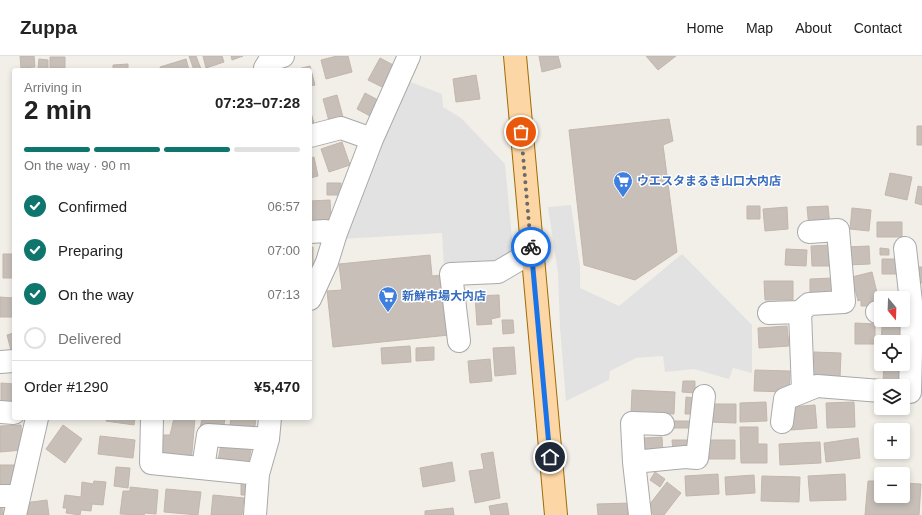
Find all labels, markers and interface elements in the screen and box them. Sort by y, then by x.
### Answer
text: Zuppa [20,17,77,38]
text: Home [687,20,724,36]
text: Map [746,20,773,36]
text: About [795,20,832,36]
text: Contact [854,20,902,36]
text: Arriving in [24,80,82,95]
text: 07:23–07:28 [215,94,300,111]
text: 2 min [24,95,92,125]
pin [504,115,538,149]
icon: bag [510,121,532,143]
text: On the way · 90 m [24,158,130,173]
supermarket icon: ウエスタまるき山口大内店 [612,170,634,198]
place label: ウエスタまるき山口大内店 [637,174,781,188]
icon: check [24,195,46,217]
text: Confirmed [58,198,127,215]
text: 06:57 [267,199,300,214]
courier [511,227,551,267]
icon: bike [520,236,542,258]
icon: check [24,239,46,261]
text: Preparing [58,242,123,259]
text: 07:00 [267,243,300,258]
icon: check [24,283,46,305]
supermarket icon: 新鮮市場大内店 [377,285,399,313]
text: On the way [58,286,134,303]
text: 07:13 [267,287,300,302]
place label: 新鮮市場大内店 [402,289,486,303]
north arrow [874,291,910,327]
map controls [874,291,910,503]
text: Delivered [58,330,121,347]
button: locate [874,335,910,371]
text: Order #1290 [24,378,108,395]
text: ¥5,470 [254,378,300,395]
button: layers [874,379,910,415]
button: + [874,423,910,459]
pin [533,440,567,474]
icon: home [539,446,561,468]
button: − [874,467,910,503]

